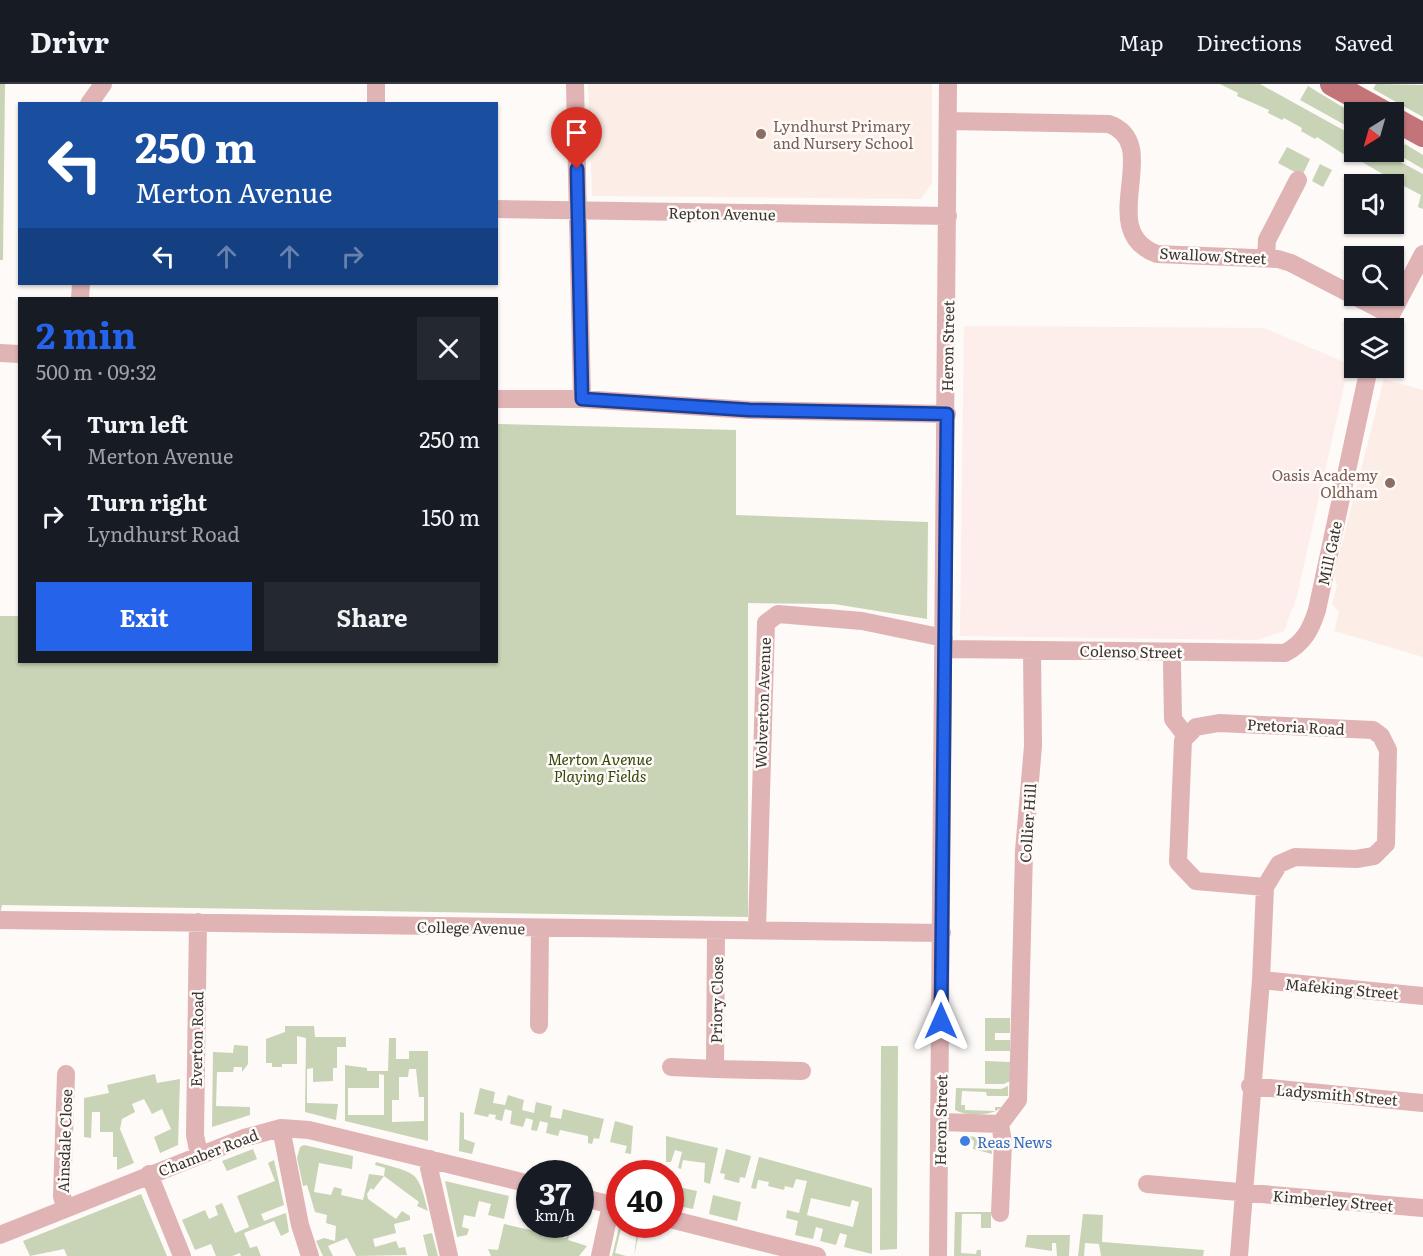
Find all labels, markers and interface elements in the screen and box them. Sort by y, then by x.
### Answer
text: Drivr [30,20,109,62]
text: Map [1119,26,1164,57]
text: Directions [1197,26,1302,57]
text: Saved [1335,26,1393,57]
north arrow [1344,102,1404,162]
map controls [1344,102,1404,378]
pin [551,107,602,169]
text: 250 m [135,114,256,176]
place label: Lyndhurst Primary and Nursery School [773,114,913,154]
icon: arrive [560,116,593,149]
icon: left [36,126,114,204]
marker: Lyndhurst Primary and Nursery School [754,127,768,141]
text: Merton Avenue [135,171,332,211]
button: sound [1344,174,1404,234]
street label: Repton Avenue [668,201,776,225]
icon: left [147,240,180,273]
icon: ahead [210,240,243,273]
icon: ahead [273,240,306,273]
icon: right [336,240,369,273]
street label: Swallow Street [1159,241,1267,269]
button: search [1344,246,1404,306]
street label: Heron Street [935,300,959,392]
text: 2 min [36,307,137,360]
button: close [417,317,480,380]
button: layers [1344,318,1404,378]
text: 500 m · 09:32 [36,356,156,386]
text: Turn left [87,407,188,440]
icon: left [36,422,69,455]
text: 250 m [419,422,480,455]
text: Merton Avenue [87,440,233,470]
place label: Oasis Academy Oldham [1272,463,1378,503]
marker: Oasis Academy Oldham [1383,476,1397,490]
text: Turn right [87,485,207,518]
icon: right [36,500,69,533]
text: 150 m [421,500,480,533]
text: Lyndhurst Road [87,518,240,548]
street label: Mill Gate [1311,518,1347,587]
button: Exit [36,582,252,651]
button: Share [264,582,480,651]
street label: Wolverton Avenue [748,637,776,769]
street label: Colenso Street [1079,639,1183,663]
street label: Pretoria Road [1247,712,1345,740]
park label: Merton Avenue Playing Fields [548,747,652,787]
street label: Collier Hill [1013,783,1041,863]
street label: College Avenue [417,915,526,939]
street label: Priory Close [704,956,728,1044]
street label: Mafeking Street [1284,972,1400,1004]
position arrow [909,989,973,1053]
street label: Everton Road [184,991,208,1087]
street label: Heron Street [928,1074,952,1166]
street label: Ladysmith Street [1275,1077,1399,1111]
street label: Ainsdale Close [51,1088,77,1193]
street label: Chamber Road [155,1122,261,1182]
place label: Reas News [977,1130,1052,1153]
marker: Reas News [958,1134,972,1148]
speed limit sign: 40 [606,1160,684,1238]
text: 37 [539,1170,571,1214]
street label: Kimberley Street [1272,1183,1394,1217]
text: km/h [535,1203,575,1226]

